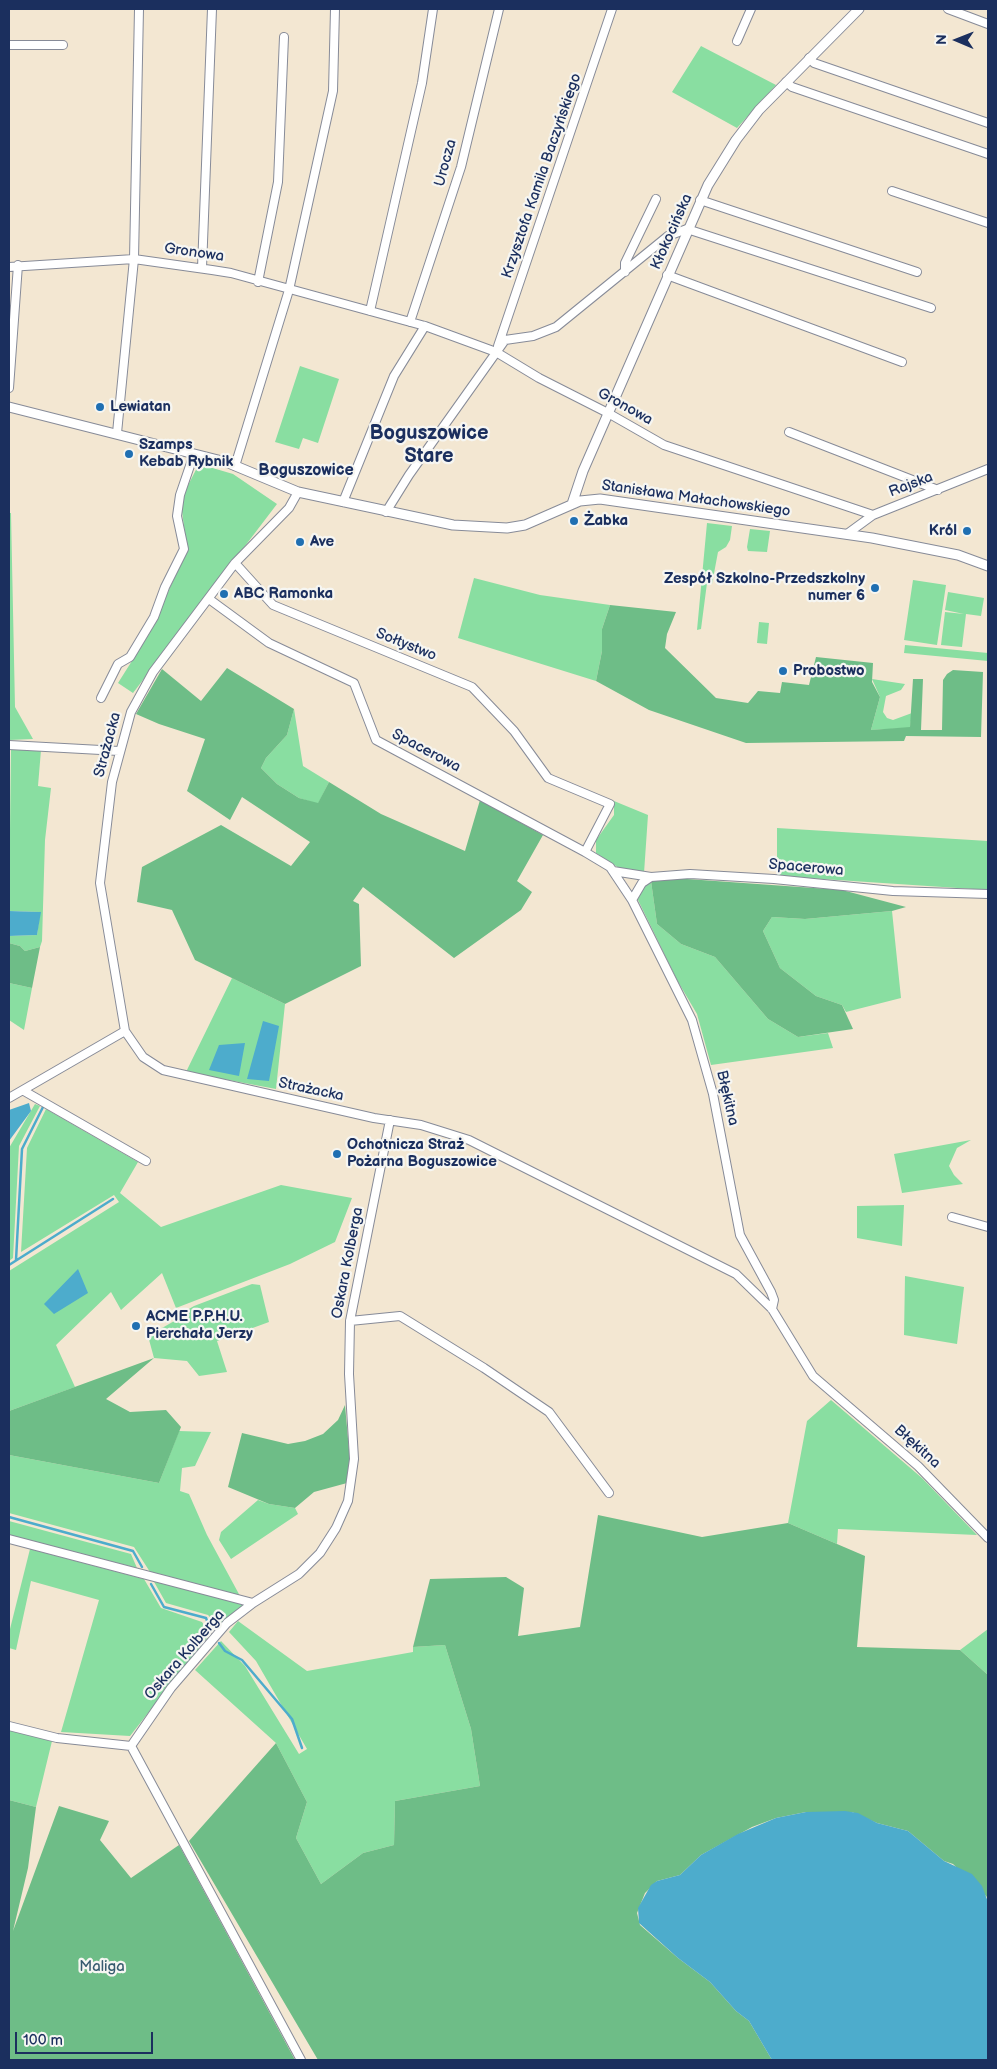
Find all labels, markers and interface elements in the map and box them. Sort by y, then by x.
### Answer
north arrow [932,15,982,65]
text: N [933,34,950,45]
street label: Krzysztofa Kamila Baczyńskiego [498,71,586,281]
street label: Urocza [431,137,461,189]
street label: Kłokocińska [647,191,697,273]
street label: Gronowa [163,240,225,266]
street label: Gronowa [594,385,656,429]
place label: Lewiatan [110,398,171,416]
marker: Lewiatan [94,401,106,413]
district label: Boguszowice Stare [369,422,489,469]
place label: Szamps Kebab Rybnik [139,436,233,471]
marker: Szamps Kebab Rybnik [123,448,135,460]
district label: Boguszowice [258,461,354,481]
street label: Rajska [886,468,936,502]
street label: Stanisława Małachowskiego [600,477,792,521]
place label: Żabka [584,512,628,530]
marker: Żabka [568,515,580,527]
place label: Król [929,522,957,540]
marker: Król [961,525,973,537]
place label: Ave [310,533,334,551]
marker: Ave [294,536,306,548]
place label: Zespół Szkolno-Przedszkolny numer 6 [664,570,865,605]
marker: Zespół Szkolno-Przedszkolny numer 6 [869,582,881,594]
place label: ABC Ramonka [234,585,333,603]
marker: ABC Ramonka [218,588,230,600]
street label: Sołtystwo [373,625,439,665]
place label: Probostwo [793,662,865,680]
marker: Probostwo [777,665,789,677]
street label: Strażacka [91,711,125,779]
street label: Spacerowa [389,725,463,777]
street label: Spacerowa [768,856,844,880]
street label: Błękitna [712,1069,742,1127]
street label: Strażacka [277,1074,345,1106]
place label: Ochotnicza Straż Pożarna Boguszowice [347,1136,497,1171]
marker: Ochotnicza Straż Pożarna Boguszowice [331,1148,343,1160]
street label: Oskara Kolberga [328,1206,368,1320]
place label: ACME P.P.H.U. Pierchała Jerzy [146,1308,253,1343]
marker: ACME P.P.H.U. Pierchała Jerzy [130,1320,142,1332]
street label: Błękitna [890,1422,944,1472]
street label: Oskara Kolberga [141,1606,229,1704]
park label: Maliga [79,1958,125,1976]
scale bar [18,2022,155,2054]
text: 100 m [23,2031,63,2050]

